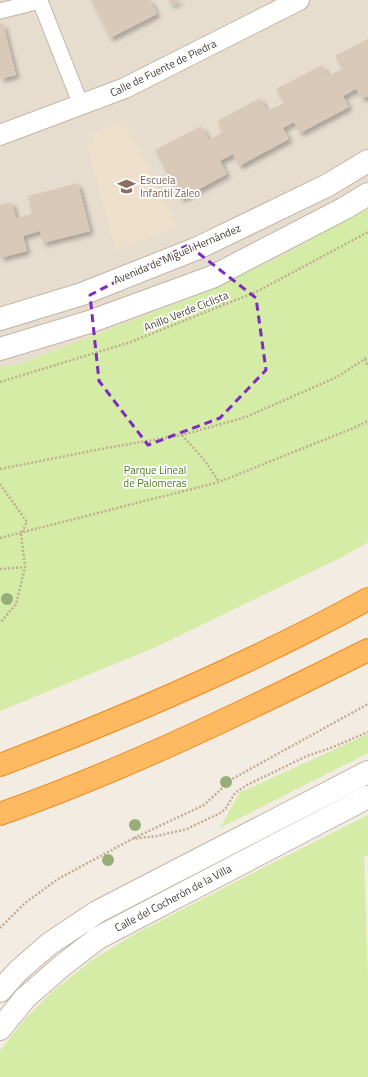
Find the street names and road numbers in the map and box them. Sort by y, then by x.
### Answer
street label: Calle de Fuente de Piedra [107,35,219,101]
street label: Avenida de Miguel Hernández [111,220,243,288]
street label: Anillo Verde Ciclista [141,287,231,335]
street label: Calle del Cocherón de la Villa [112,860,235,936]

